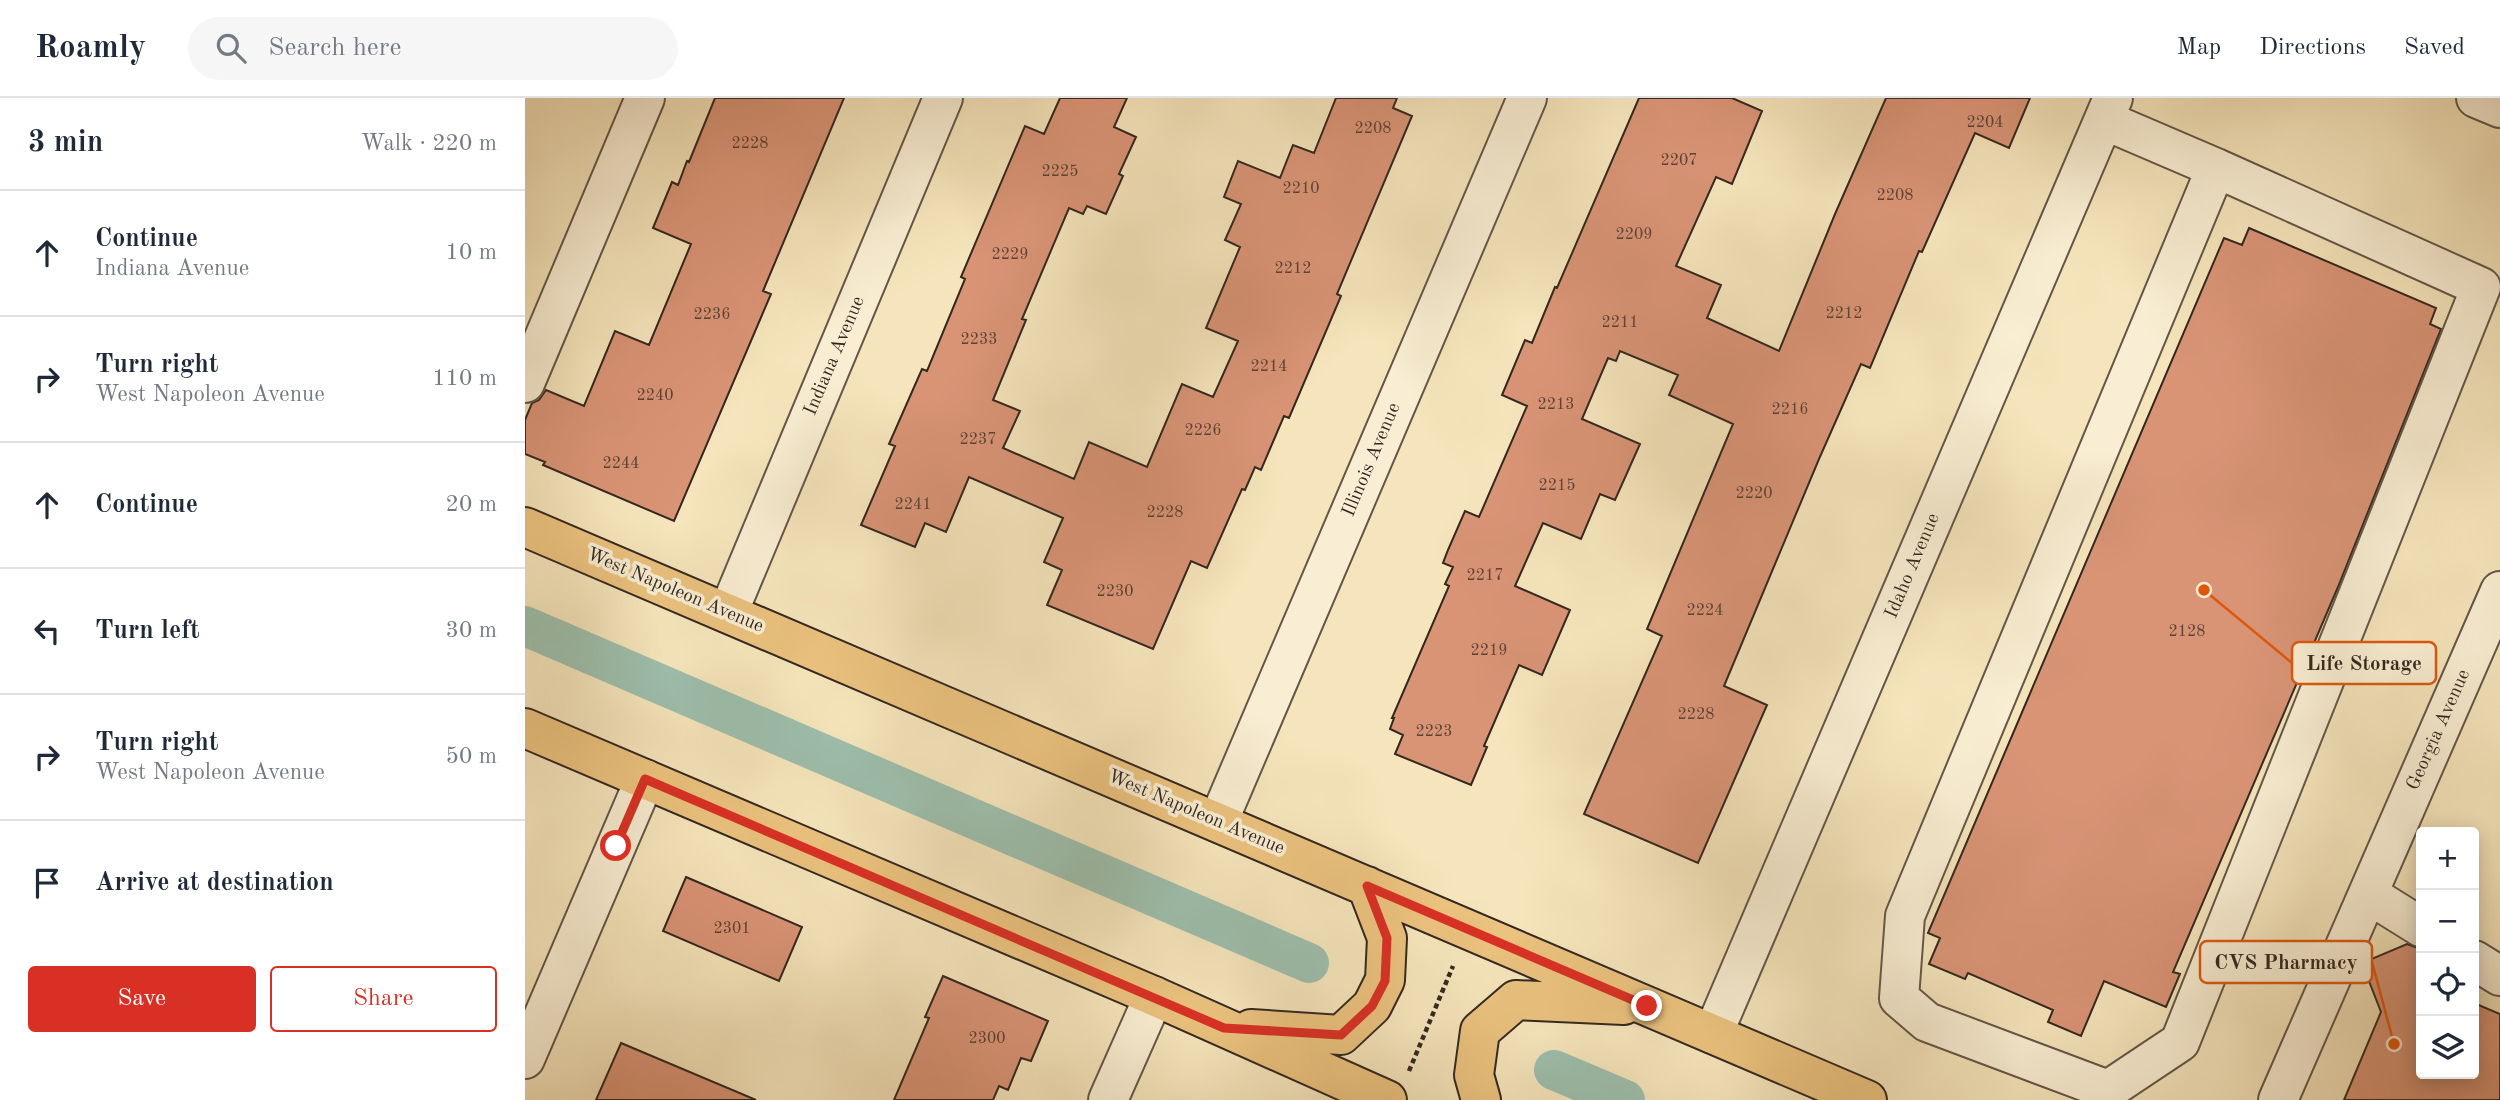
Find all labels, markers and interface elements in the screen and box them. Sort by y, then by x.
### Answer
search box [188,17,678,80]
icon: search [212,29,250,67]
text: Roamly [35,32,146,65]
text: Search here [268,35,401,61]
text: Map [2177,36,2221,60]
text: Directions [2259,36,2366,60]
text: Saved [2404,36,2465,60]
house number: 2204 [1966,115,2004,131]
house number: 2208 [1354,121,1392,137]
text: 3 min [28,128,103,158]
text: Walk · 220 m [361,132,497,155]
house number: 2228 [731,136,769,152]
house number: 2207 [1660,153,1698,169]
house number: 2225 [1041,164,1079,180]
house number: 2210 [1282,181,1320,197]
house number: 2208 [1876,188,1914,204]
text: Continue [95,226,198,252]
house number: 2209 [1615,227,1653,243]
icon: ahead [28,234,66,272]
text: 10 m [446,241,497,264]
house number: 2229 [991,247,1029,263]
text: Indiana Avenue [95,257,249,280]
house number: 2212 [1274,261,1312,277]
street label: Indiana Avenue [801,294,869,418]
house number: 2212 [1825,306,1863,322]
house number: 2236 [693,307,731,323]
house number: 2211 [1601,315,1639,331]
house number: 2233 [960,332,998,348]
text: Turn right [95,352,218,378]
house number: 2214 [1250,359,1288,375]
icon: right [28,360,66,398]
text: 110 m [432,367,497,390]
text: West Napoleon Avenue [95,383,325,406]
house number: 2240 [636,388,674,404]
house number: 2213 [1537,397,1575,413]
street label: Illinois Avenue [1339,400,1405,520]
house number: 2216 [1771,402,1809,418]
house number: 2226 [1184,423,1222,439]
house number: 2237 [959,432,997,448]
house number: 2244 [602,456,640,472]
house number: 2215 [1538,478,1576,494]
icon: ahead [28,486,66,524]
house number: 2220 [1735,486,1773,502]
text: Continue [95,492,198,518]
text: 20 m [446,493,497,516]
house number: 2241 [894,497,932,513]
house number: 2228 [1146,505,1184,521]
street label: Idaho Avenue [1882,511,1944,621]
street label: West Napoleon Avenue [584,545,766,637]
house number: 2217 [1466,568,1504,584]
house number: 2230 [1096,584,1134,600]
house number: 2224 [1686,603,1724,619]
icon: left [28,612,66,650]
text: Turn left [95,618,200,644]
text: 30 m [446,619,497,642]
house number: 2128 [2168,624,2206,640]
callout: Life Storage [2292,642,2436,684]
house number: 2219 [1470,643,1508,659]
text: Life Storage [2306,654,2422,675]
street label: Georgia Avenue [2404,667,2474,793]
house number: 2228 [1677,707,1715,723]
house number: 2223 [1415,724,1453,740]
text: Turn right [95,730,218,756]
icon: right [28,738,66,776]
text: 50 m [446,745,497,768]
text: West Napoleon Avenue [95,761,325,784]
street label: West Napoleon Avenue [1105,767,1287,859]
map controls [2416,827,2479,1079]
button: + [2416,827,2479,890]
route start [600,830,631,861]
icon: arrive [28,864,66,902]
text: Arrive at destination [95,870,334,896]
button: − [2416,890,2479,953]
house number: 2301 [713,921,751,937]
callout: CVS Pharmacy [2200,941,2372,983]
text: CVS Pharmacy [2214,953,2358,974]
button: locate [2416,953,2479,1016]
button: Save [28,966,256,1032]
button: Share [270,966,497,1032]
route end [1631,990,1662,1021]
button: layers [2416,1016,2479,1079]
house number: 2300 [968,1031,1006,1047]

